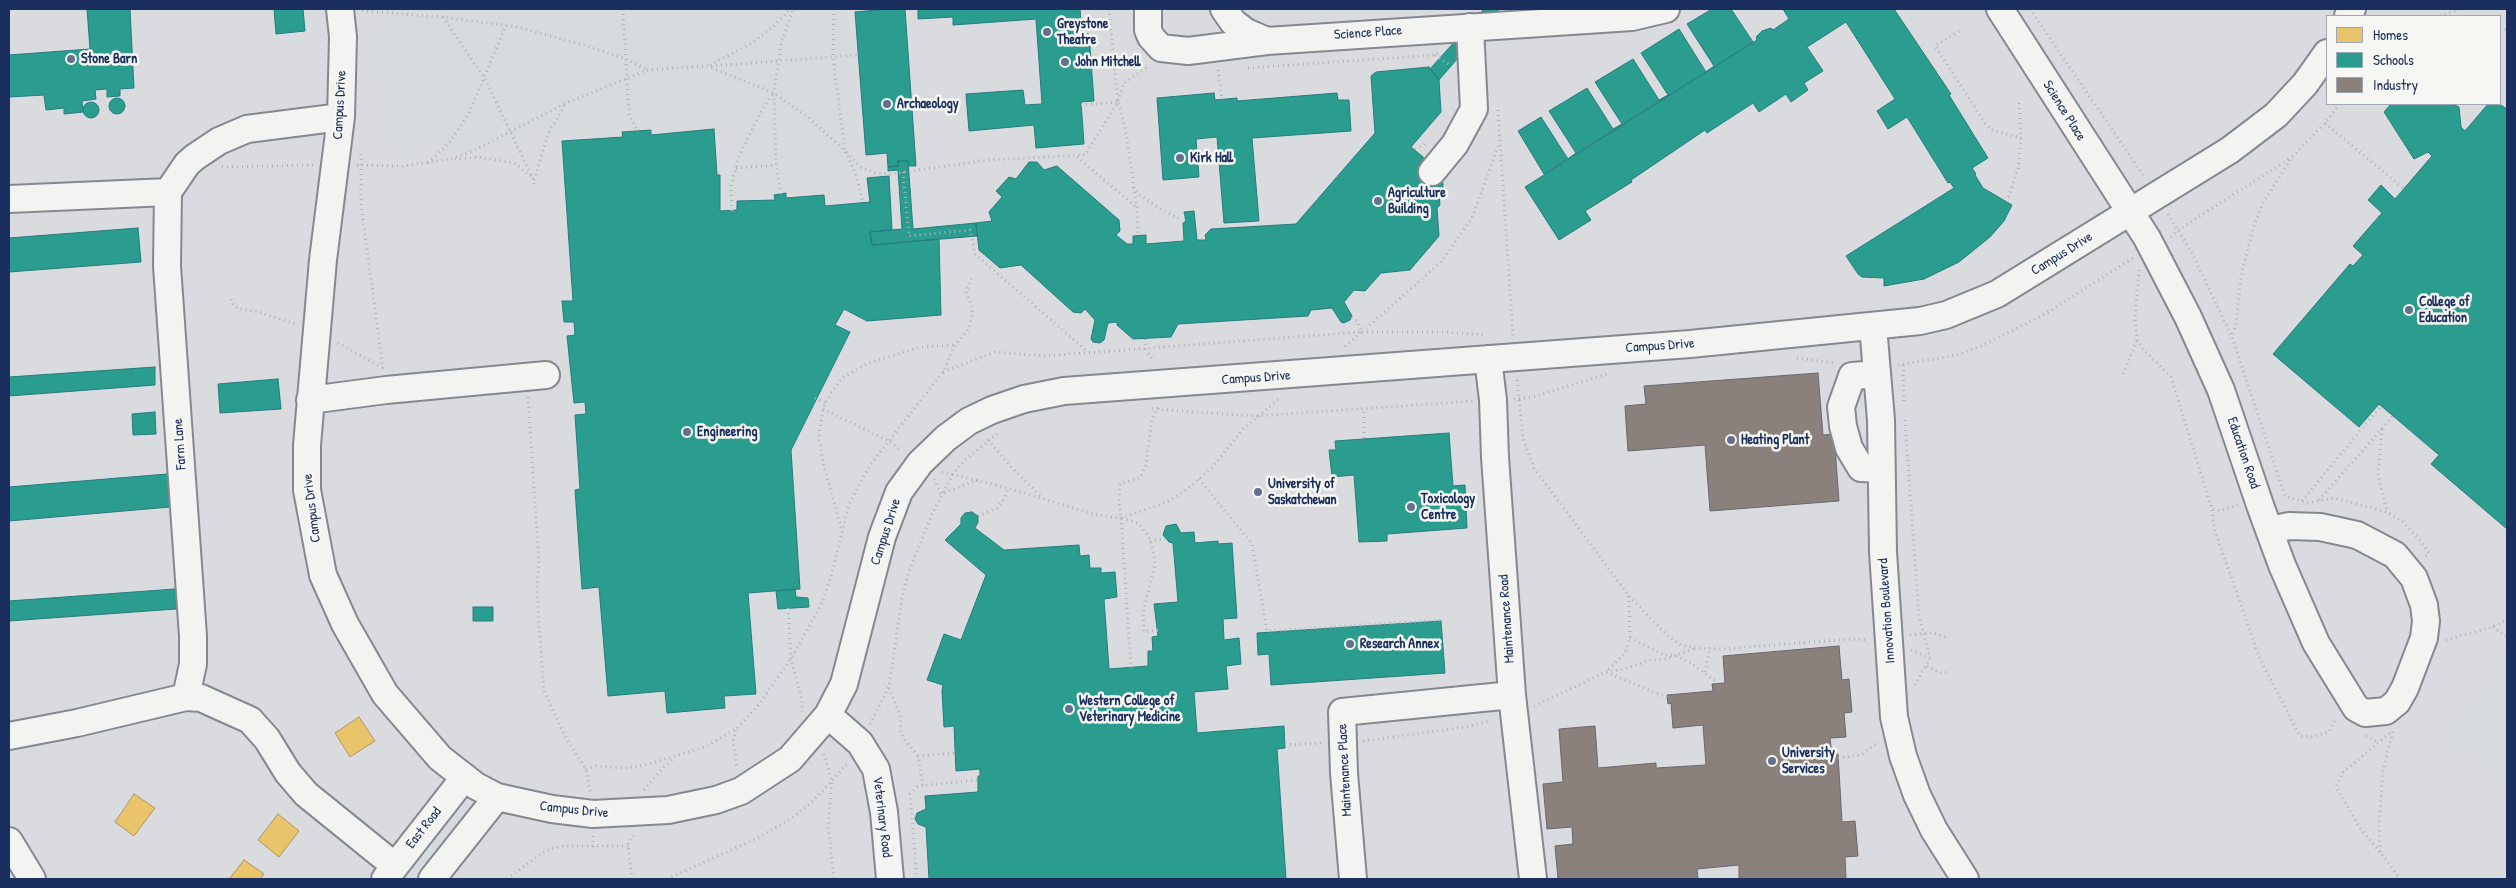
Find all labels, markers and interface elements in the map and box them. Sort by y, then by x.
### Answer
legend [2326,15,2501,105]
place label: Greystone Theatre [1057,16,1108,48]
street label: Science Place [1333,22,1403,44]
text: Homes [2373,24,2408,45]
marker: Greystone Theatre [1041,26,1053,38]
text: Schools [2373,49,2414,70]
place label: Stone Barn [81,51,137,67]
marker: Stone Barn [65,53,77,65]
place label: John Mitchell [1075,54,1140,70]
marker: John Mitchell [1059,56,1071,68]
street label: Campus Drive [330,70,350,140]
text: Industry [2373,74,2418,95]
street label: Science Place [2039,78,2089,144]
place label: Archaeology [897,96,959,112]
marker: Archaeology [881,98,893,110]
place label: Kirk Hall [1190,150,1233,166]
marker: Kirk Hall [1174,152,1186,164]
place label: Agriculture Building [1388,185,1446,218]
marker: Agriculture Building [1372,195,1384,207]
street label: Campus Drive [2028,229,2096,279]
place label: College of Education [2419,294,2470,326]
marker: College of Education [2403,304,2415,316]
street label: Campus Drive [1625,335,1695,357]
street label: Campus Drive [1221,367,1291,389]
street label: Education Road [2223,415,2263,491]
street label: Farm Lane [170,418,190,470]
place label: Engineering [697,424,757,440]
marker: Engineering [681,426,693,438]
place label: Heating Plant [1741,432,1809,448]
marker: Heating Plant [1725,434,1737,446]
street label: Campus Drive [299,473,325,543]
place label: University of Saskatchewan [1268,476,1337,508]
marker: University of Saskatchewan [1252,486,1264,498]
place label: Toxicology Centre [1421,491,1475,524]
street label: Campus Drive [867,496,905,568]
marker: Toxicology Centre [1405,501,1417,513]
street label: Innovation Boulevard [1875,558,1899,664]
street label: Maintenance Road [1496,574,1518,664]
place label: Research Annex [1360,636,1440,652]
marker: Research Annex [1344,638,1356,650]
place label: Western College of Veterinary Medicine [1079,693,1181,726]
marker: Western College of Veterinary Medicine [1063,703,1075,715]
street label: Maintenance Place [1334,723,1356,817]
place label: University Services [1782,745,1835,778]
marker: University Services [1766,755,1778,767]
street label: Veterinary Road [869,775,895,859]
street label: Campus Drive [539,798,609,822]
street label: East Road [403,804,445,852]

